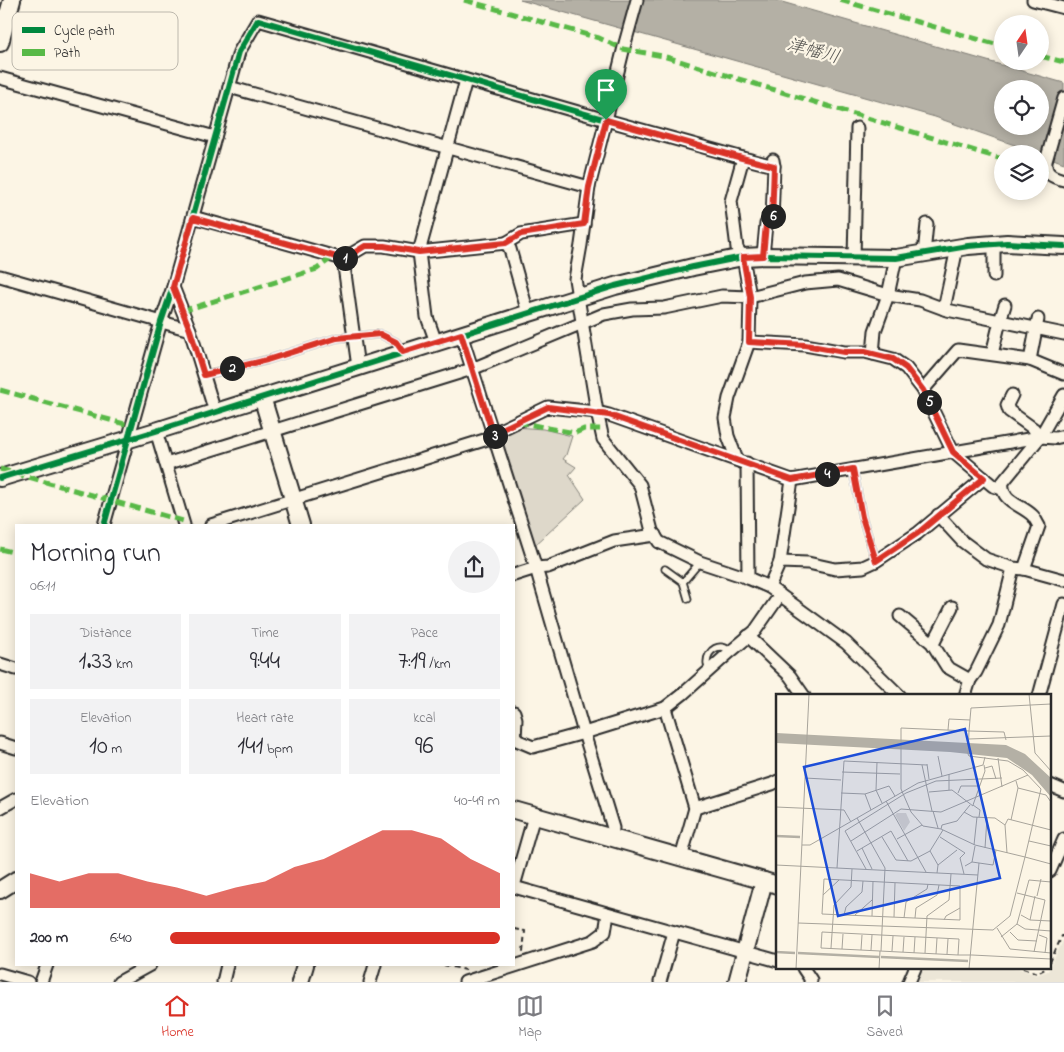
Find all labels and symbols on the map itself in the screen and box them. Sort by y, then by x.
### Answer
legend [12,12,178,70]
north arrow [994,15,1049,70]
text: Cycle path [54,21,115,43]
water label: 津幡川 [784,32,842,72]
text: Path [54,43,80,64]
pin [585,69,627,120]
pin: 6 [760,204,786,228]
pin: 1 [332,246,358,270]
pin: 2 [220,356,244,380]
pin: 5 [916,390,942,414]
pin: 3 [482,424,508,448]
pin: 4 [814,462,840,486]
inset map [776,694,1052,970]

